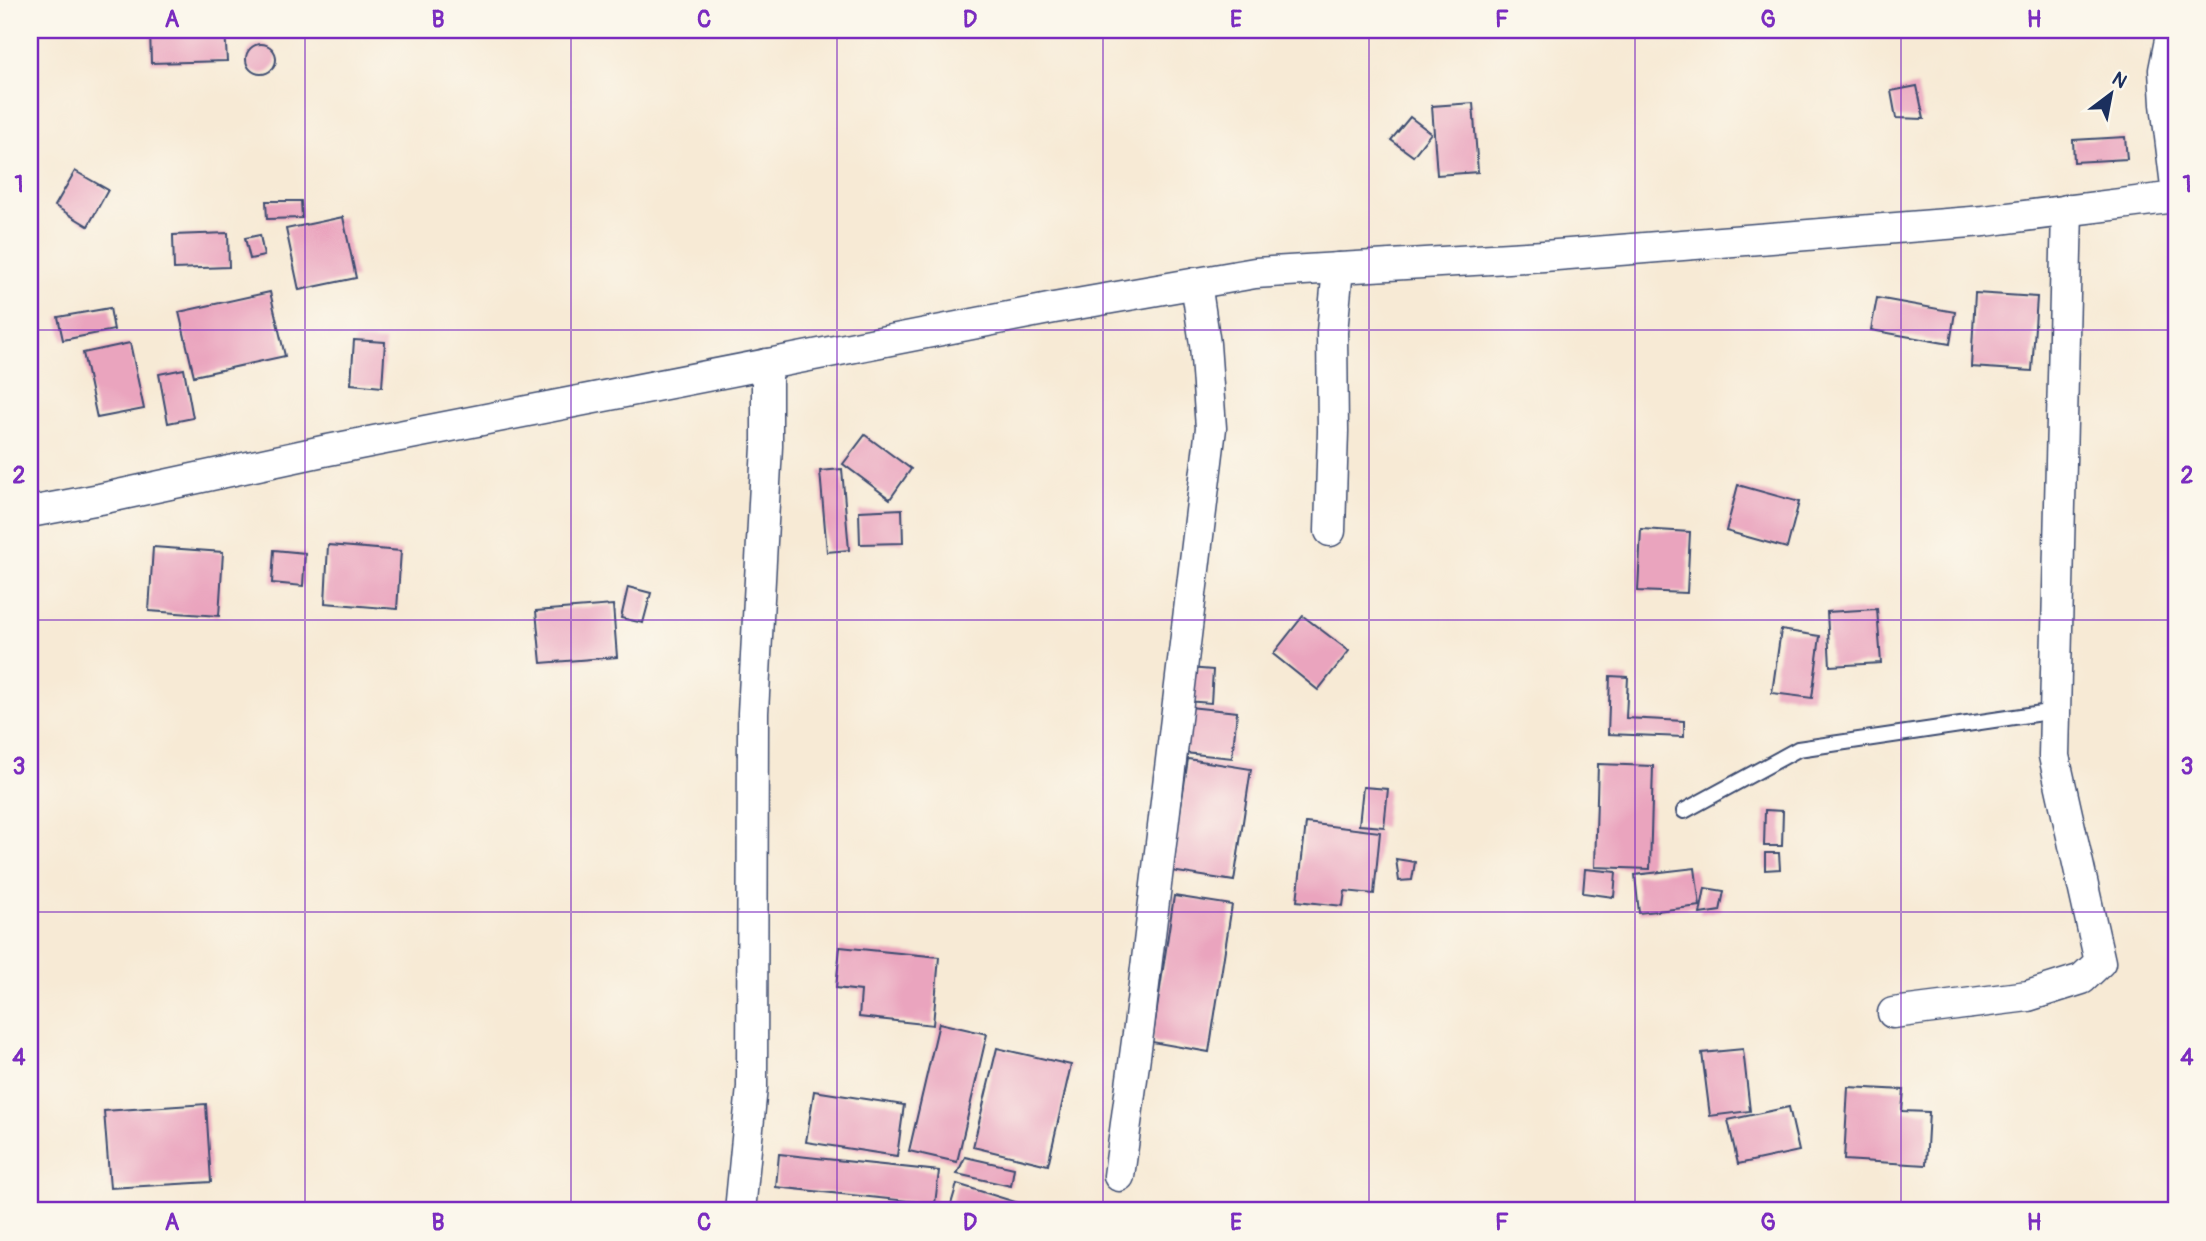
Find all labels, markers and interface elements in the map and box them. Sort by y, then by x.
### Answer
text: A [165,5,180,34]
text: B [431,5,445,34]
text: C [697,5,711,34]
text: D [963,5,977,34]
text: E [1230,5,1242,34]
text: F [1495,5,1509,34]
text: G [1760,5,1776,34]
text: H [2027,5,2041,34]
north arrow [2076,60,2146,130]
text: N [2108,67,2131,94]
text: 1 [15,170,24,199]
text: 1 [2183,170,2192,199]
text: 2 [13,461,26,490]
text: 2 [2181,461,2194,490]
text: 3 [13,752,25,781]
text: 3 [2181,752,2193,781]
text: 4 [12,1043,26,1072]
text: 4 [2180,1043,2194,1072]
text: A [165,1208,180,1237]
text: B [431,1208,445,1237]
text: C [697,1208,711,1237]
text: D [963,1208,977,1237]
text: E [1230,1208,1242,1237]
text: F [1495,1208,1509,1237]
text: G [1760,1208,1776,1237]
text: H [2027,1208,2041,1237]

